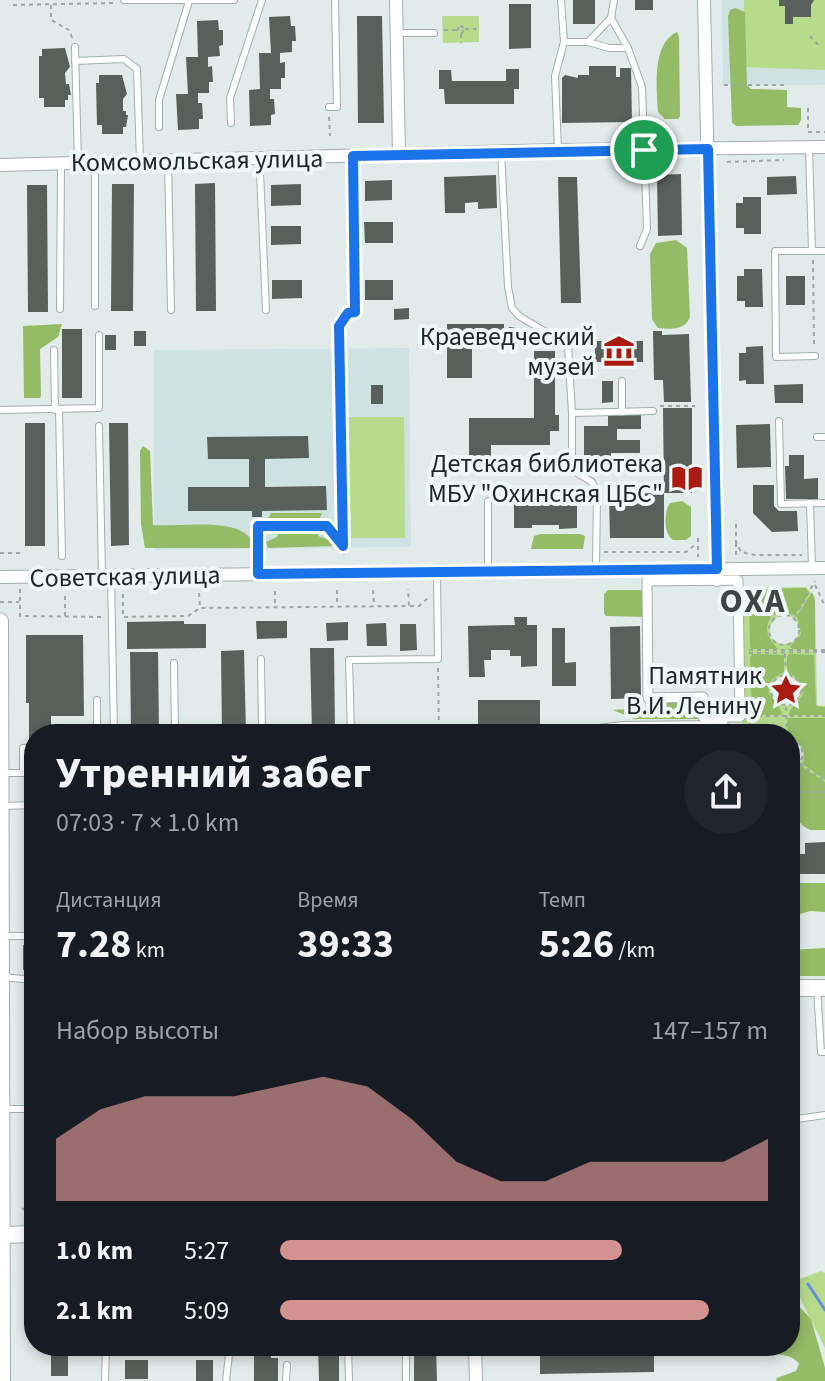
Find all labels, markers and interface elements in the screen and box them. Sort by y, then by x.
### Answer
pin [610,116,678,184]
icon: arrive [622,128,666,172]
street label: Комсомольская улица [71,140,323,181]
place label: Краеведческий музей [420,318,595,385]
museum icon: Краеведческий музей [602,334,636,368]
place label: Детская библиотека МБУ "Охинская ЦБС" [428,445,663,512]
library icon: Детская библиотека МБУ "Охинская ЦБС" [670,461,704,495]
street label: Советская улица [29,556,221,597]
district label: ОХА [720,577,786,626]
place label: Памятник В.И. Ленину [626,657,762,724]
place icon: Памятник В.И. Ленину [769,673,803,707]
text: Утренний забег [56,742,371,805]
button: share [684,750,768,834]
text: 07:03 · 7 × 1.0 km [56,804,239,841]
text: Дистанция [56,884,162,916]
text: Время [297,884,359,916]
text: Темп [539,884,586,916]
text: 7.28 [56,916,131,973]
text: 39:33 [297,916,394,973]
text: 5:26 [539,916,614,973]
text: km [131,934,165,966]
text: /km [614,934,655,966]
text: Набор высоты [56,1012,219,1049]
text: 147–157 m [651,1012,768,1049]
text: 1.0 km [56,1232,133,1269]
text: 5:27 [184,1232,229,1269]
text: 2.1 km [56,1292,133,1329]
text: 5:09 [184,1292,229,1329]

